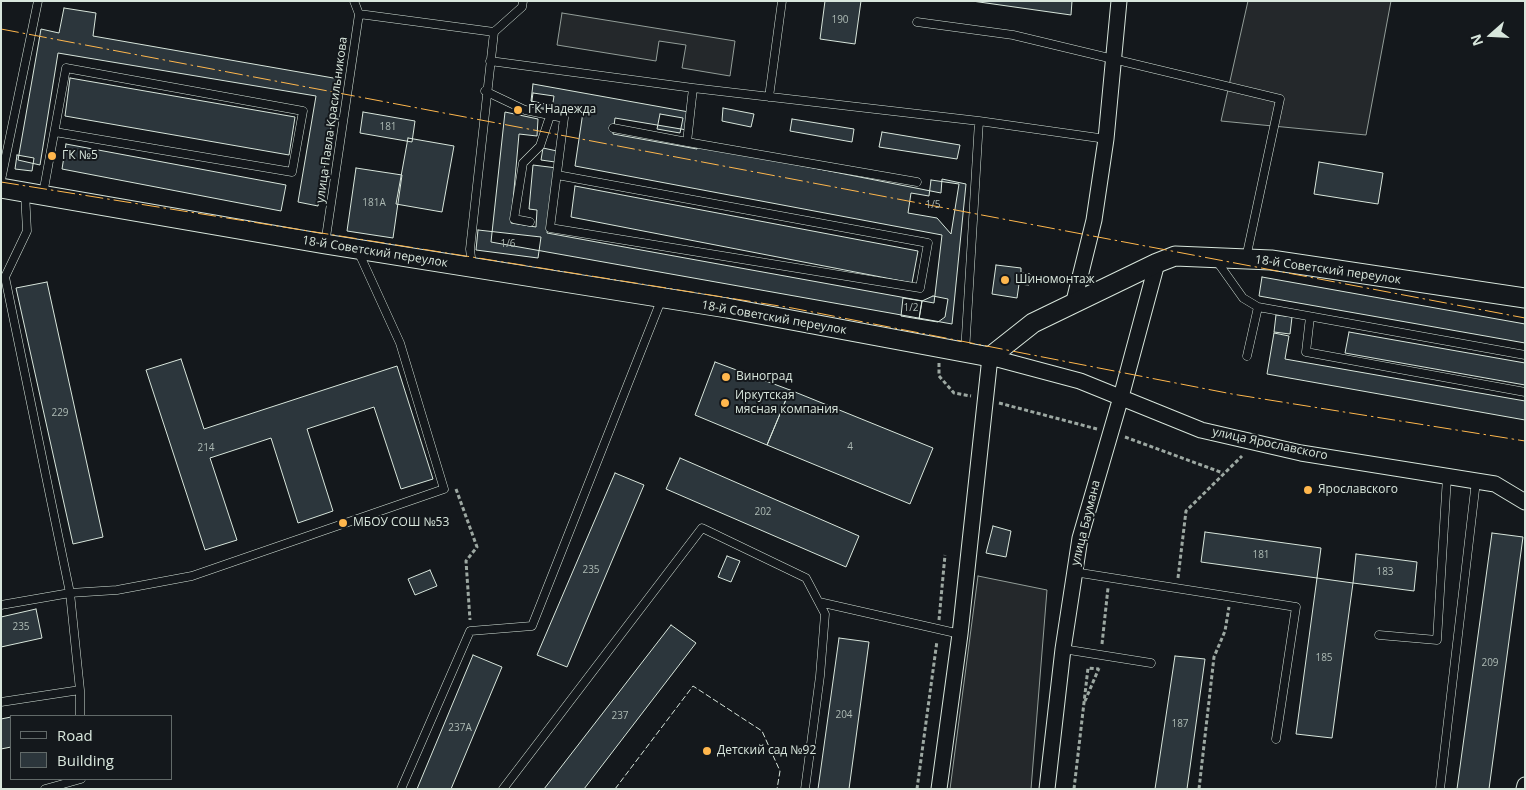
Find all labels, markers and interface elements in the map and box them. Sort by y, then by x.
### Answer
north arrow [1466,10,1516,60]
house number: 190 [831,14,849,26]
text: N [1466,32,1487,49]
street label: улица Павла Красильникова [313,36,351,204]
place label: ГК Надежда [528,103,596,117]
marker: ГК Надежда [512,104,524,116]
house number: 181 [379,121,397,133]
place label: ГК №5 [62,149,98,163]
marker: ГК №5 [46,150,58,162]
house number: 181А [362,197,386,209]
house number: 1/5 [925,199,941,211]
street label: 18-й Советский переулок [301,233,449,271]
house number: 1/6 [500,238,516,250]
street label: 18-й Советский переулок [1254,253,1402,287]
place label: Шиномонтаж [1015,273,1095,287]
marker: Шиномонтаж [999,274,1011,286]
street label: 18-й Советский переулок [700,298,848,338]
house number: 1/2 [903,302,919,314]
place label: Виноград [736,370,792,384]
marker: Виноград [720,371,732,383]
place label: Иркутская мясная компания [735,389,838,417]
marker: Иркутская мясная компания [719,397,731,409]
house number: 229 [51,407,69,419]
street label: улица Ярославского [1211,425,1329,463]
house number: 4 [847,441,853,453]
house number: 214 [197,442,215,454]
street label: улица Баумана [1068,479,1104,567]
place label: Ярославского [1318,483,1398,497]
marker: Ярославского [1302,484,1314,496]
house number: 202 [754,506,772,518]
place label: МБОУ СОШ №53 [353,516,449,530]
marker: МБОУ СОШ №53 [337,517,349,529]
house number: 181 [1252,549,1270,561]
house number: 235 [582,564,600,576]
house number: 183 [1376,566,1394,578]
house number: 235 [12,621,30,633]
house number: 185 [1315,652,1333,664]
house number: 209 [1481,657,1499,669]
house number: 204 [835,709,853,721]
house number: 237 [611,710,629,722]
legend [10,715,172,780]
house number: 187 [1171,718,1189,730]
house number: 237А [448,722,472,734]
text: Road [57,725,93,745]
place label: Детский сад №92 [717,744,816,758]
marker: Детский сад №92 [701,745,713,757]
text: Building [57,750,114,770]

